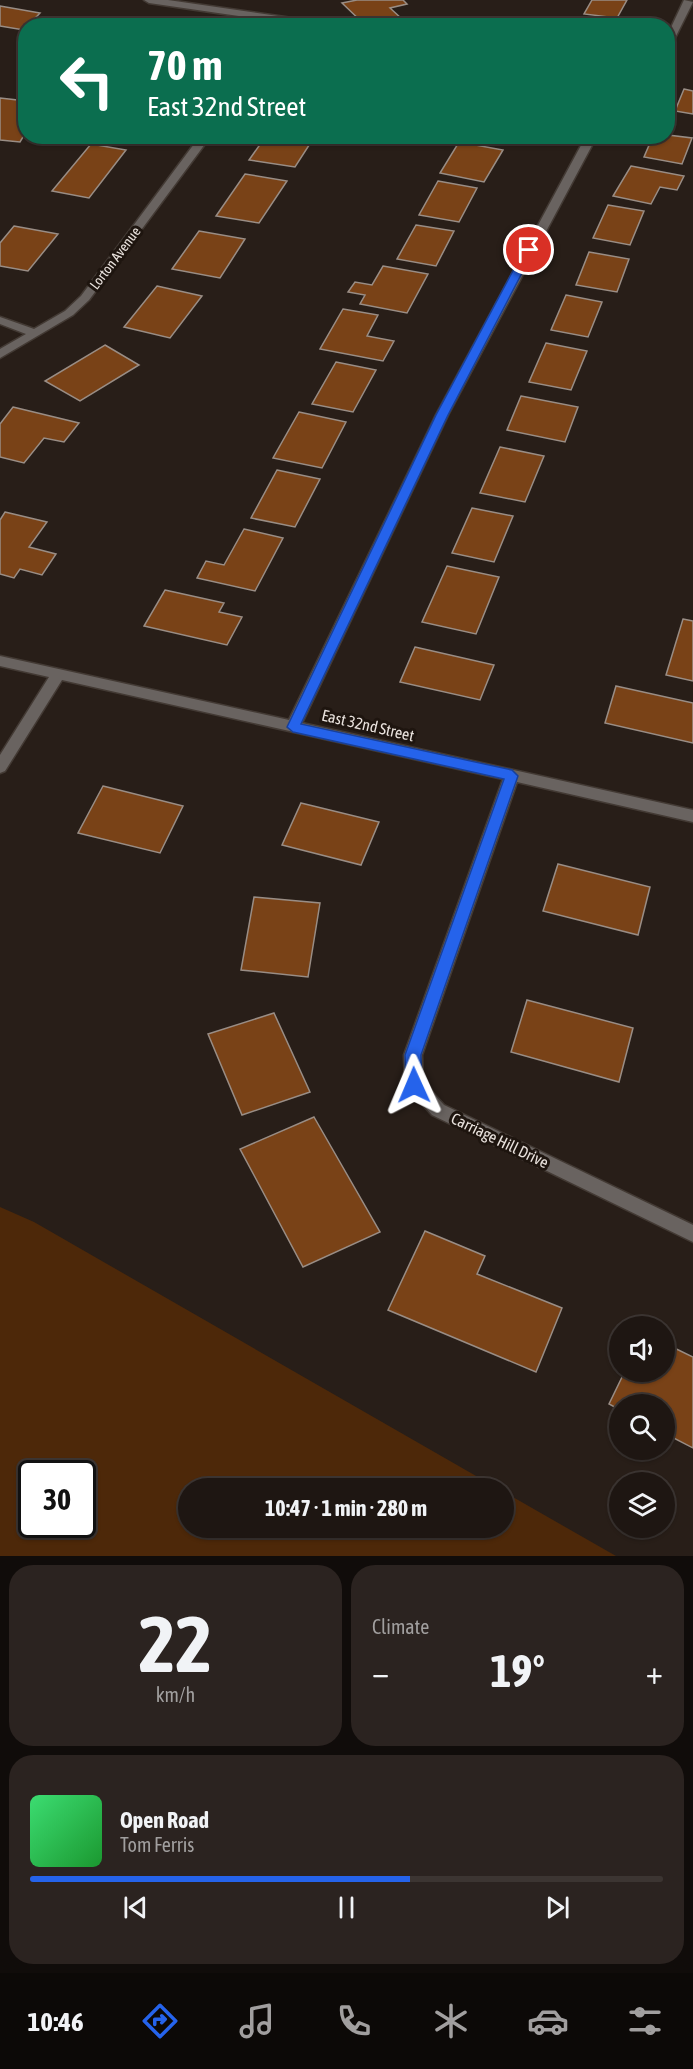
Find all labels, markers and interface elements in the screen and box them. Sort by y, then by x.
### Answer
text: 70 m [147,41,222,89]
icon: left [48,42,126,120]
text: East 32nd Street [147,91,306,122]
street label: Lorton Avenue [86,224,144,292]
pin [503,224,554,275]
icon: arrive [512,233,545,266]
street label: East 32nd Street [320,706,416,744]
position arrow [382,1053,446,1117]
street label: Carriage Hill Drive [448,1109,552,1172]
map controls [609,1316,675,1538]
button: sound [609,1316,675,1382]
button: search [609,1394,675,1460]
speed limit sign: 30 [18,1460,96,1538]
button: layers [609,1472,675,1538]
text: 10:47 · 1 min · 280 m [265,1495,427,1521]
text: 22 [139,1599,212,1689]
text: Climate [372,1615,429,1638]
text: 19° [490,1645,545,1697]
text: − [372,1653,389,1691]
text: + [646,1653,663,1691]
text: km/h [156,1683,195,1706]
text: Open Road [120,1807,209,1833]
text: Tom Ferris [120,1833,194,1856]
icon: previous [119,1891,152,1924]
icon: pause [330,1891,363,1924]
icon: next [541,1891,574,1924]
icon: directions [139,2000,181,2042]
icon: music [236,2000,278,2042]
icon: phone [333,2000,375,2042]
icon: climate [430,2000,472,2042]
icon: car [527,2000,569,2042]
icon: filters [624,2000,666,2042]
text: 10:46 [27,2006,84,2037]

